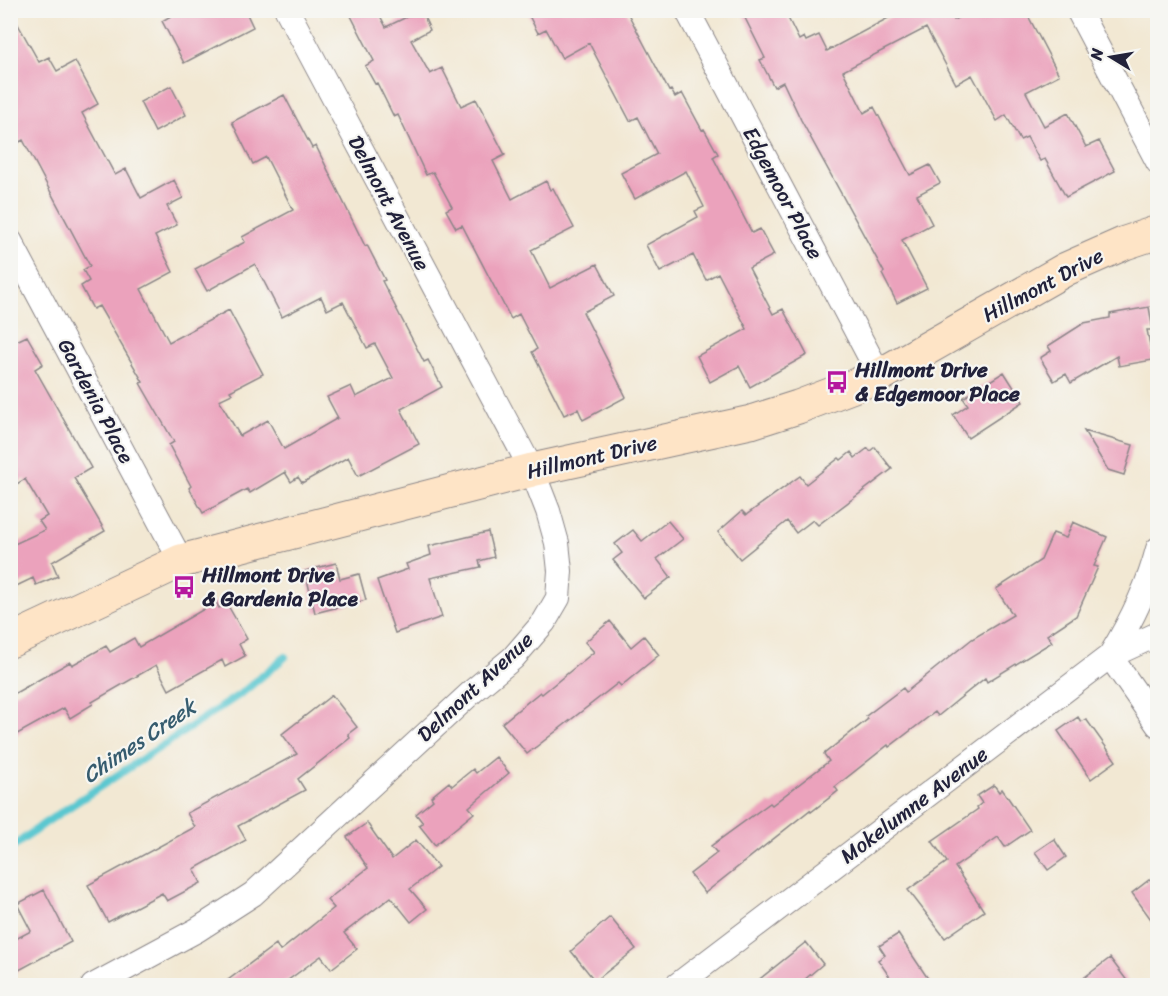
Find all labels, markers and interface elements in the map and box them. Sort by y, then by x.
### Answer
north arrow [1081,27,1141,87]
text: N [1081,45,1112,63]
street label: Edgemoor Place [732,120,834,267]
street label: Delmont Avenue [337,128,441,278]
street label: Hillmont Drive [975,237,1111,333]
street label: Gardenia Place [47,332,145,470]
place label: Hillmont Drive & Edgemoor Place [854,351,1020,413]
bus stop icon: Hillmont Drive & Edgemoor Place [824,369,850,395]
street label: Hillmont Drive [523,423,661,490]
place label: Hillmont Drive & Gardenia Place [201,556,359,618]
bus stop icon: Hillmont Drive & Gardenia Place [171,574,197,600]
street label: Delmont Avenue [407,622,543,752]
water label: Chimes Creek [74,686,207,794]
street label: Mokelumne Avenue [831,736,997,874]

